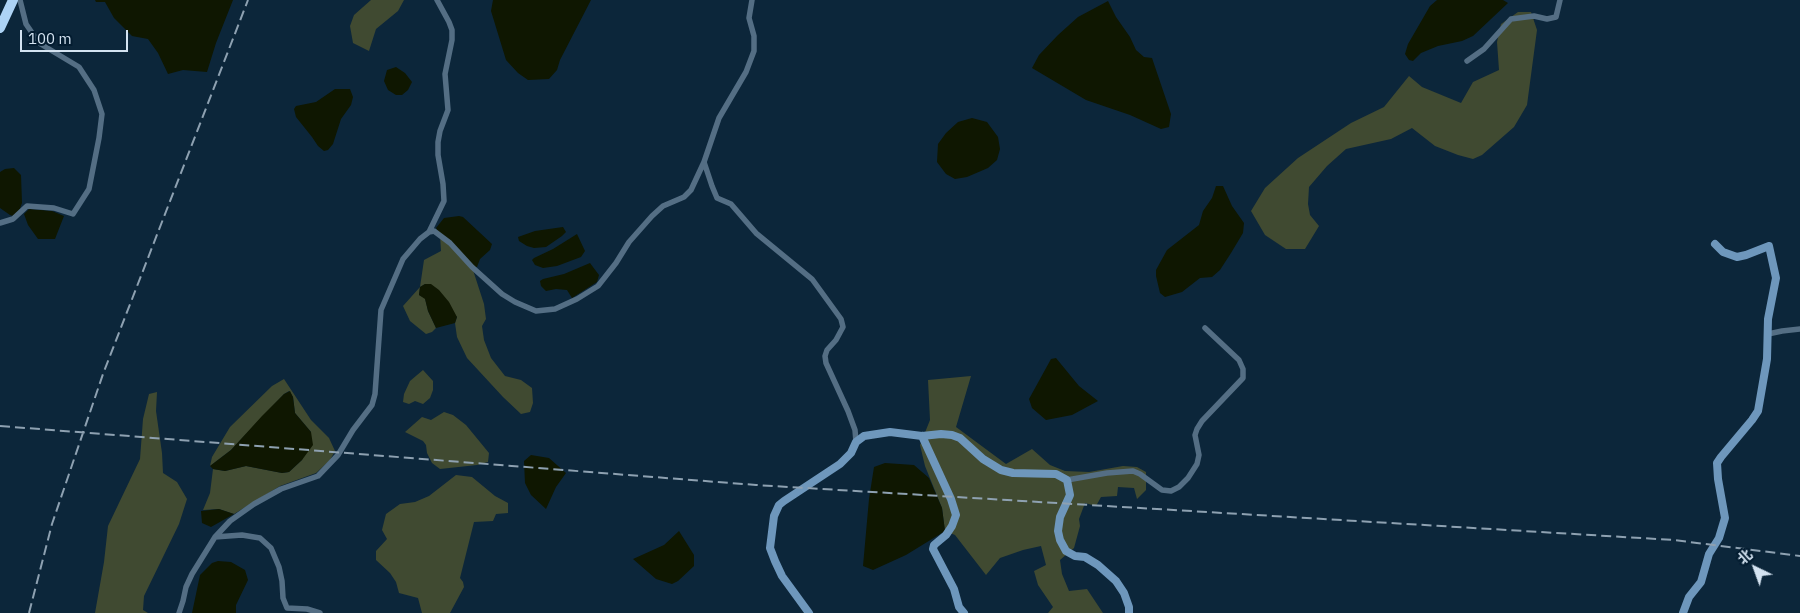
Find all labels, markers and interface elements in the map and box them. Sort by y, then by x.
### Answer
scale bar [22,20,130,52]
text: 100 m [28,29,72,48]
north arrow [1730,543,1780,593]
text: 北 [1734,545,1756,568]

